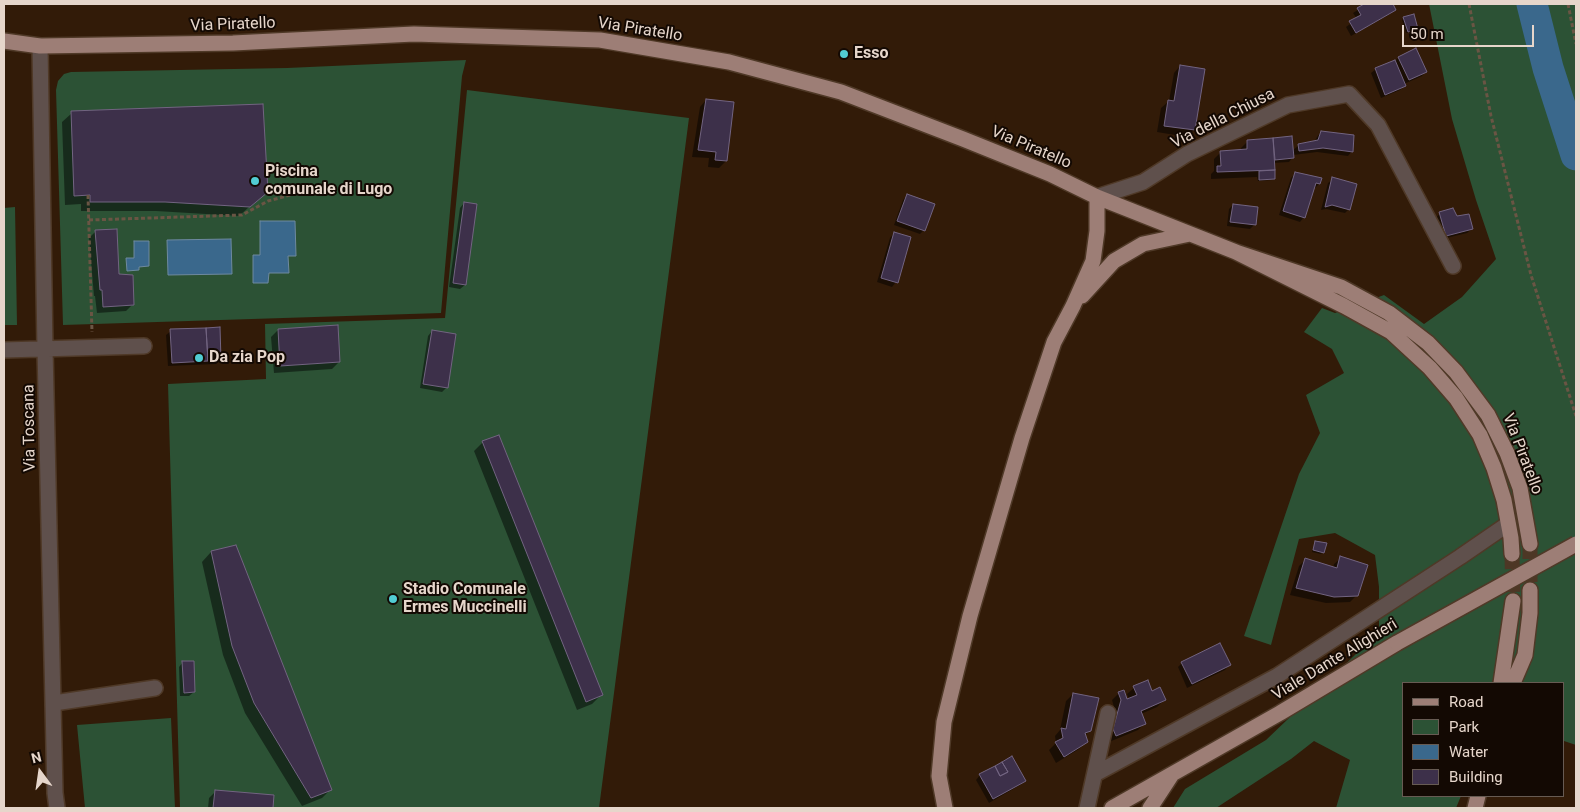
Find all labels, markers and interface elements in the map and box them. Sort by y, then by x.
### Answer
street label: Via Piratello [190,14,276,36]
street label: Via Piratello [596,14,684,46]
scale bar [1405,15,1538,47]
text: 50 m [1410,25,1444,43]
place label: Esso [854,44,888,64]
marker: Esso [838,48,850,60]
street label: Via della Chiusa [1168,85,1278,153]
street label: Via Piratello [988,123,1074,173]
place label: Piscina comunale di Lugo [265,162,392,200]
marker: Piscina comunale di Lugo [249,175,261,187]
place label: Da zia Pop [209,348,285,368]
marker: Da zia Pop [193,352,205,364]
street label: Via Toscana [20,384,40,472]
street label: Via Piratello [1498,411,1546,497]
place label: Stadio Comunale Ermes Muccinelli [403,580,527,618]
marker: Stadio Comunale Ermes Muccinelli [387,593,399,605]
street label: Viale Dante Alighieri [1269,615,1401,705]
legend [1402,682,1565,797]
text: Road [1449,693,1483,711]
text: Park [1449,718,1479,736]
text: Water [1449,743,1488,761]
north arrow [15,747,65,797]
text: N [30,748,43,766]
text: Building [1449,768,1503,786]

